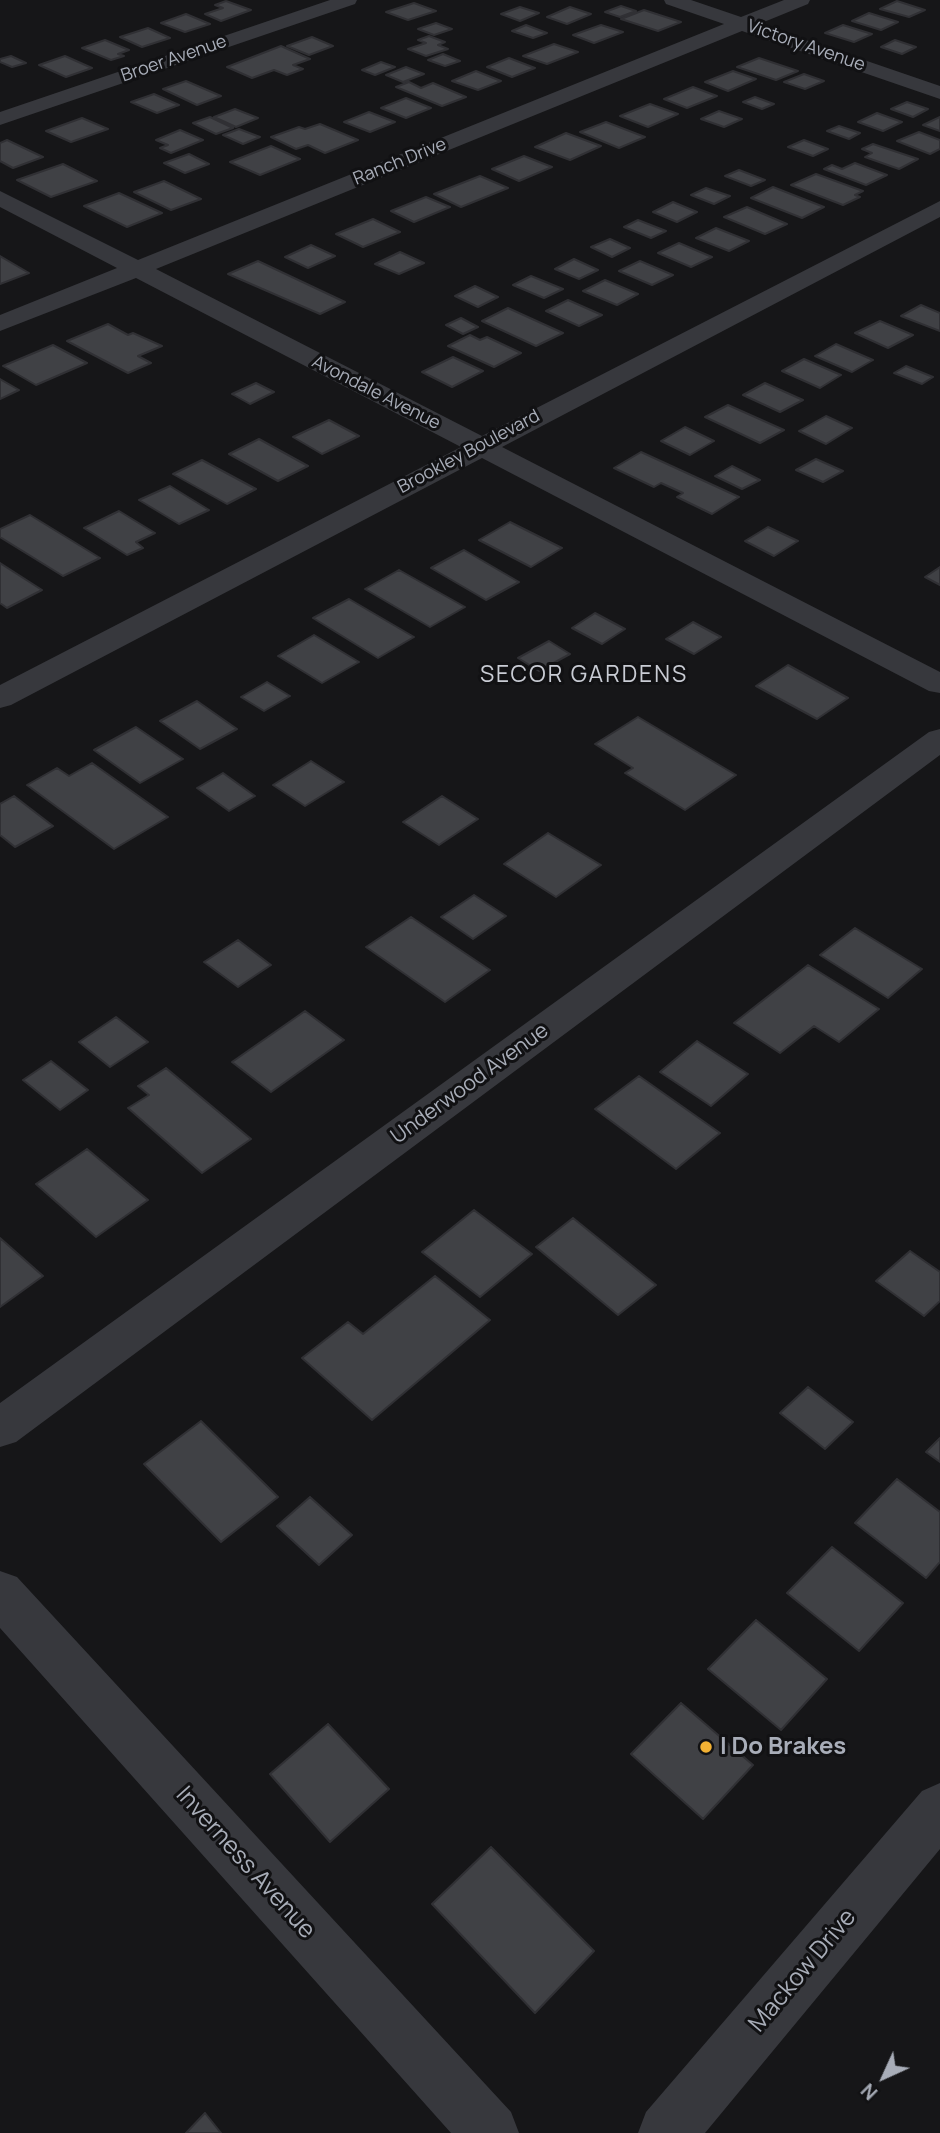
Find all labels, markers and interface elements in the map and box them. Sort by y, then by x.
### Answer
street label: Victory Avenue [744,16,868,76]
street label: Broer Avenue [118,31,230,87]
street label: Ranch Drive [350,134,450,190]
street label: Avondale Avenue [308,351,444,435]
street label: Brookley Boulevard [394,405,544,499]
district label: SECOR GARDENS [482,662,686,690]
street label: Underwood Avenue [386,1018,554,1150]
place label: I Do Brakes [720,1733,846,1761]
marker: I Do Brakes [698,1739,714,1755]
street label: Inverness Avenue [169,1781,321,1945]
street label: Mackow Drive [743,1904,863,2038]
north arrow [849,2042,919,2112]
text: N [855,2078,883,2106]

